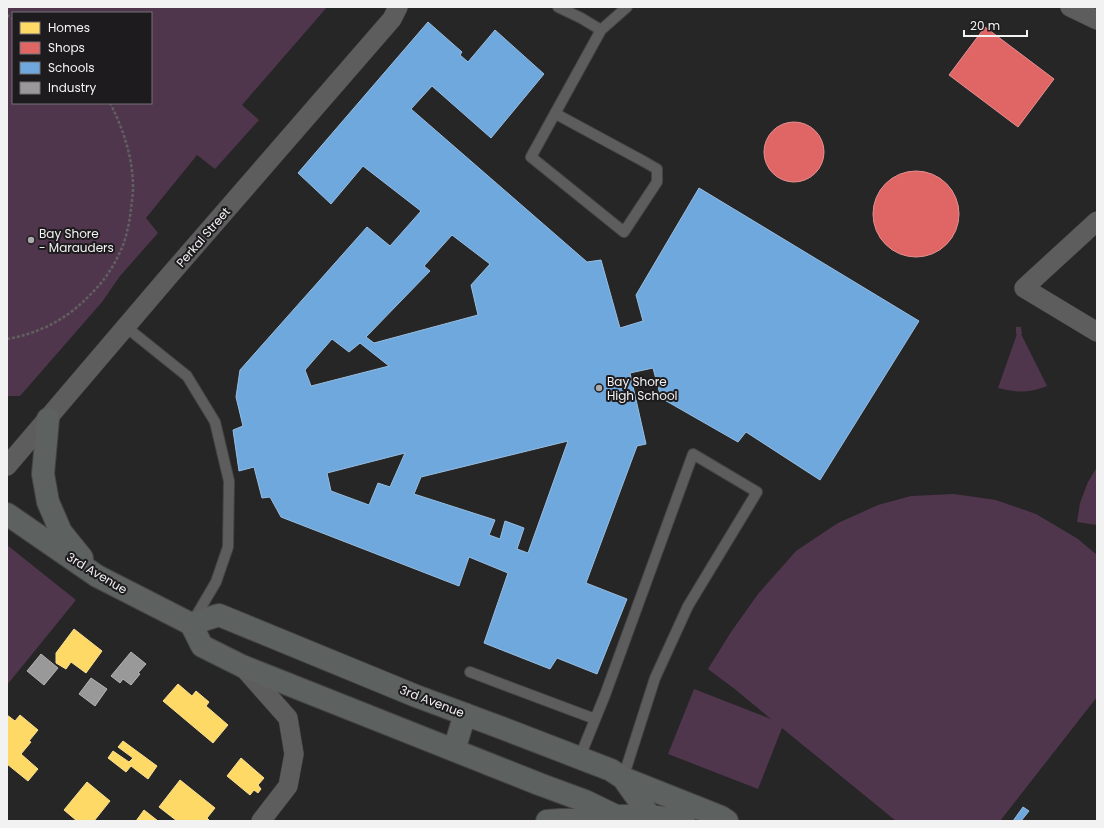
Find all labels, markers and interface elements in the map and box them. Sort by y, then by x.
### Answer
legend [12,12,152,104]
scale bar [964,12,1027,38]
text: 20 m [970,17,1000,34]
text: Homes [48,19,90,36]
text: Shops [48,39,85,56]
text: Schools [48,59,95,76]
text: Industry [48,79,97,96]
street label: Perkal Street [172,203,234,271]
place label: Bay Shore - Marauders [39,225,114,256]
marker: Bay Shore - Marauders [26,235,36,245]
place label: Bay Shore High School [607,373,678,404]
marker: Bay Shore High School [594,383,604,393]
street label: 3rd Avenue [64,548,130,598]
street label: 3rd Avenue [397,681,467,721]

